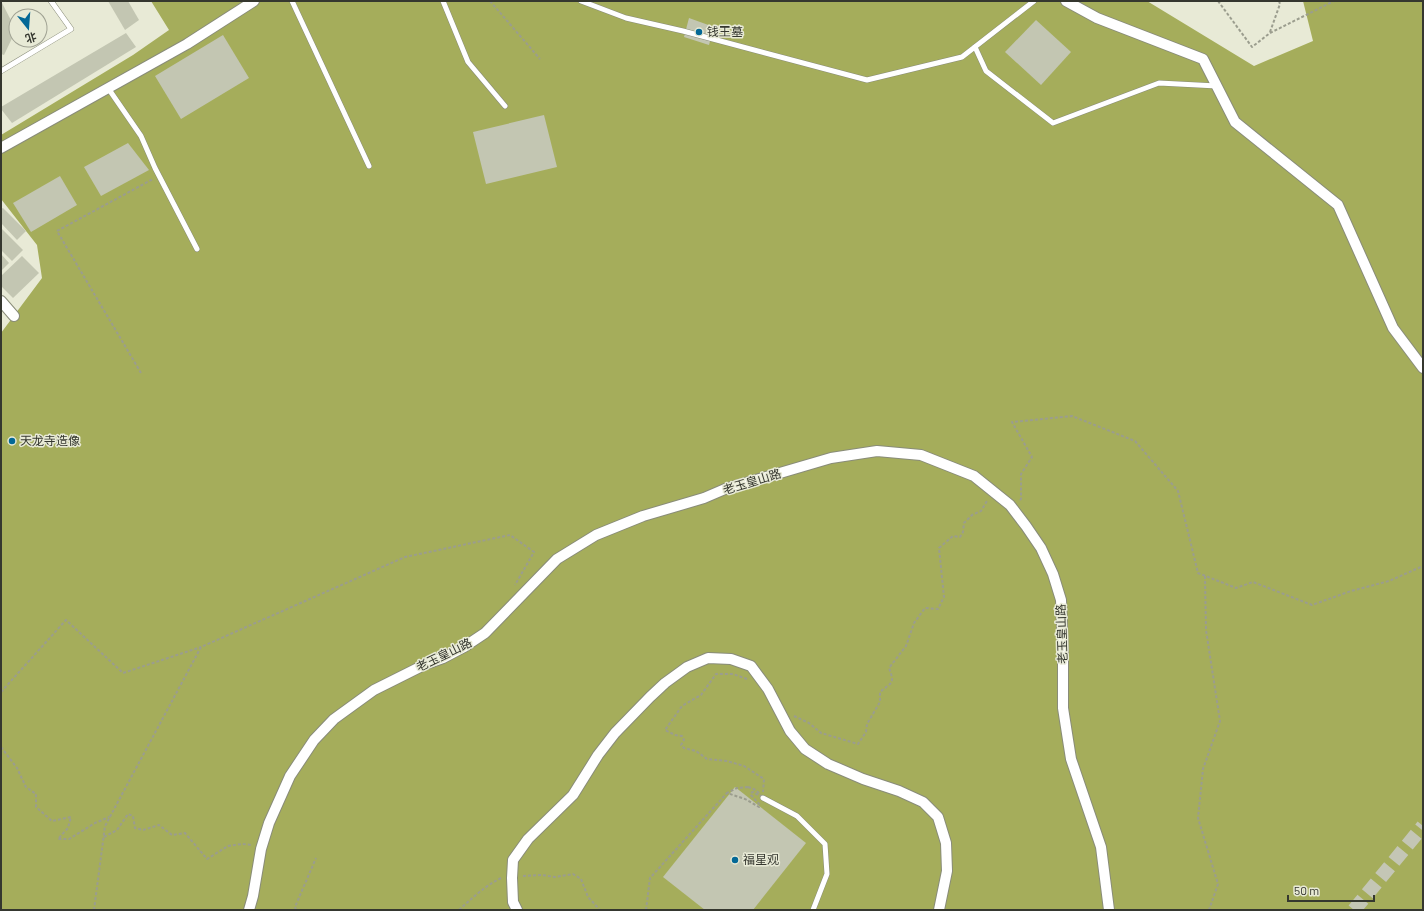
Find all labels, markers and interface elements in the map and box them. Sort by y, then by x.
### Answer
north arrow [8,8,48,48]
place label: 钱王墓 [707,24,743,38]
marker: 钱王墓 [694,27,704,37]
text: 北 [24,30,38,46]
place label: 天龙寺造像 [20,433,80,447]
marker: 天龙寺造像 [7,436,17,446]
street label: 老玉皇山路 [721,466,782,497]
street label: 老玉皇山路 [1053,604,1069,664]
street label: 老玉皇山路 [414,635,474,674]
place label: 福星观 [743,852,779,866]
marker: 福星观 [730,855,740,865]
scale bar [1288,877,1374,903]
text: 50 m [1294,883,1319,897]

